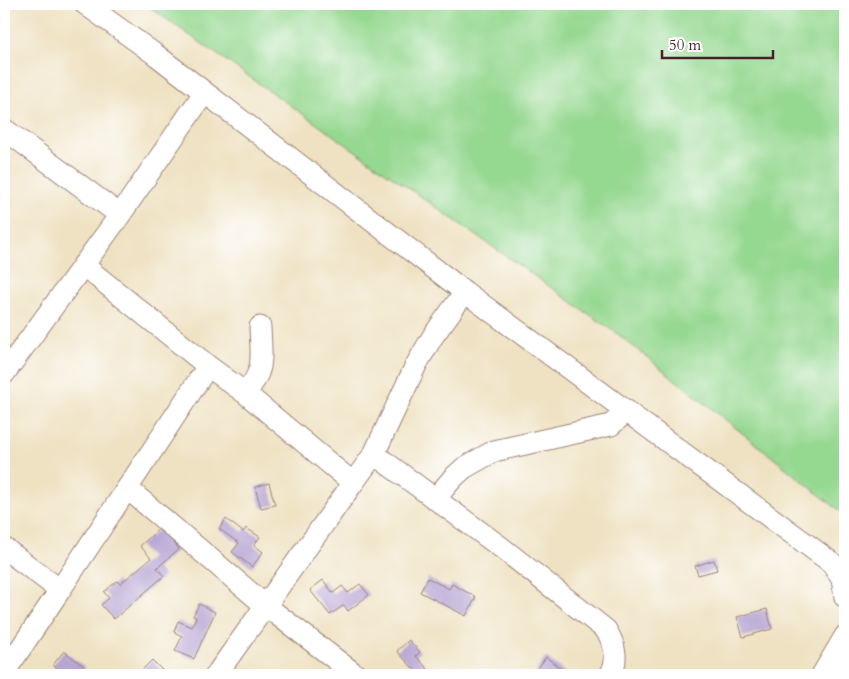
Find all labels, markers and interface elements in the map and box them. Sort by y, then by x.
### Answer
scale bar [662,28,773,60]
text: 50 m [669,35,701,55]

